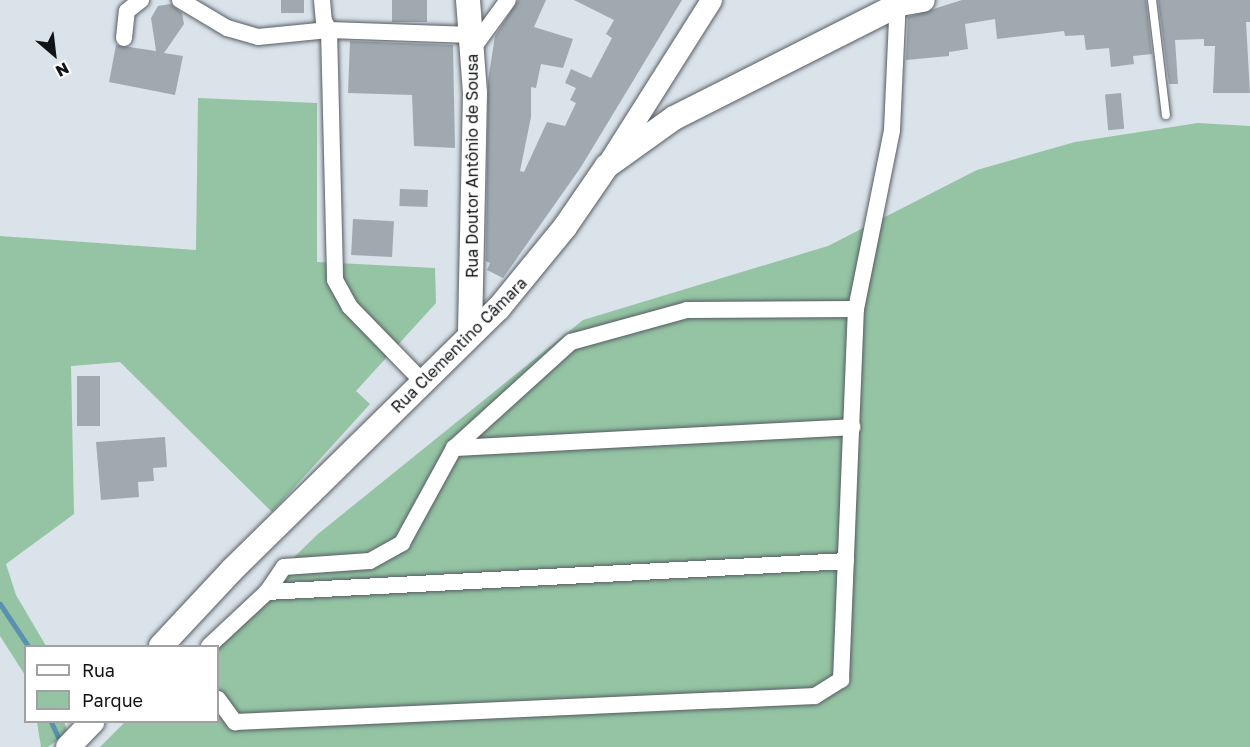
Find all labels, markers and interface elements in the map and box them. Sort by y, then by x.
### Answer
north arrow [24,24,84,84]
street label: Rua Doutor Antônio de Sousa [462,54,482,278]
text: N [52,58,73,82]
street label: Rua Clementino Câmara [387,273,531,417]
legend [24,645,219,723]
text: Rua [82,659,115,681]
text: Parque [82,689,143,711]

